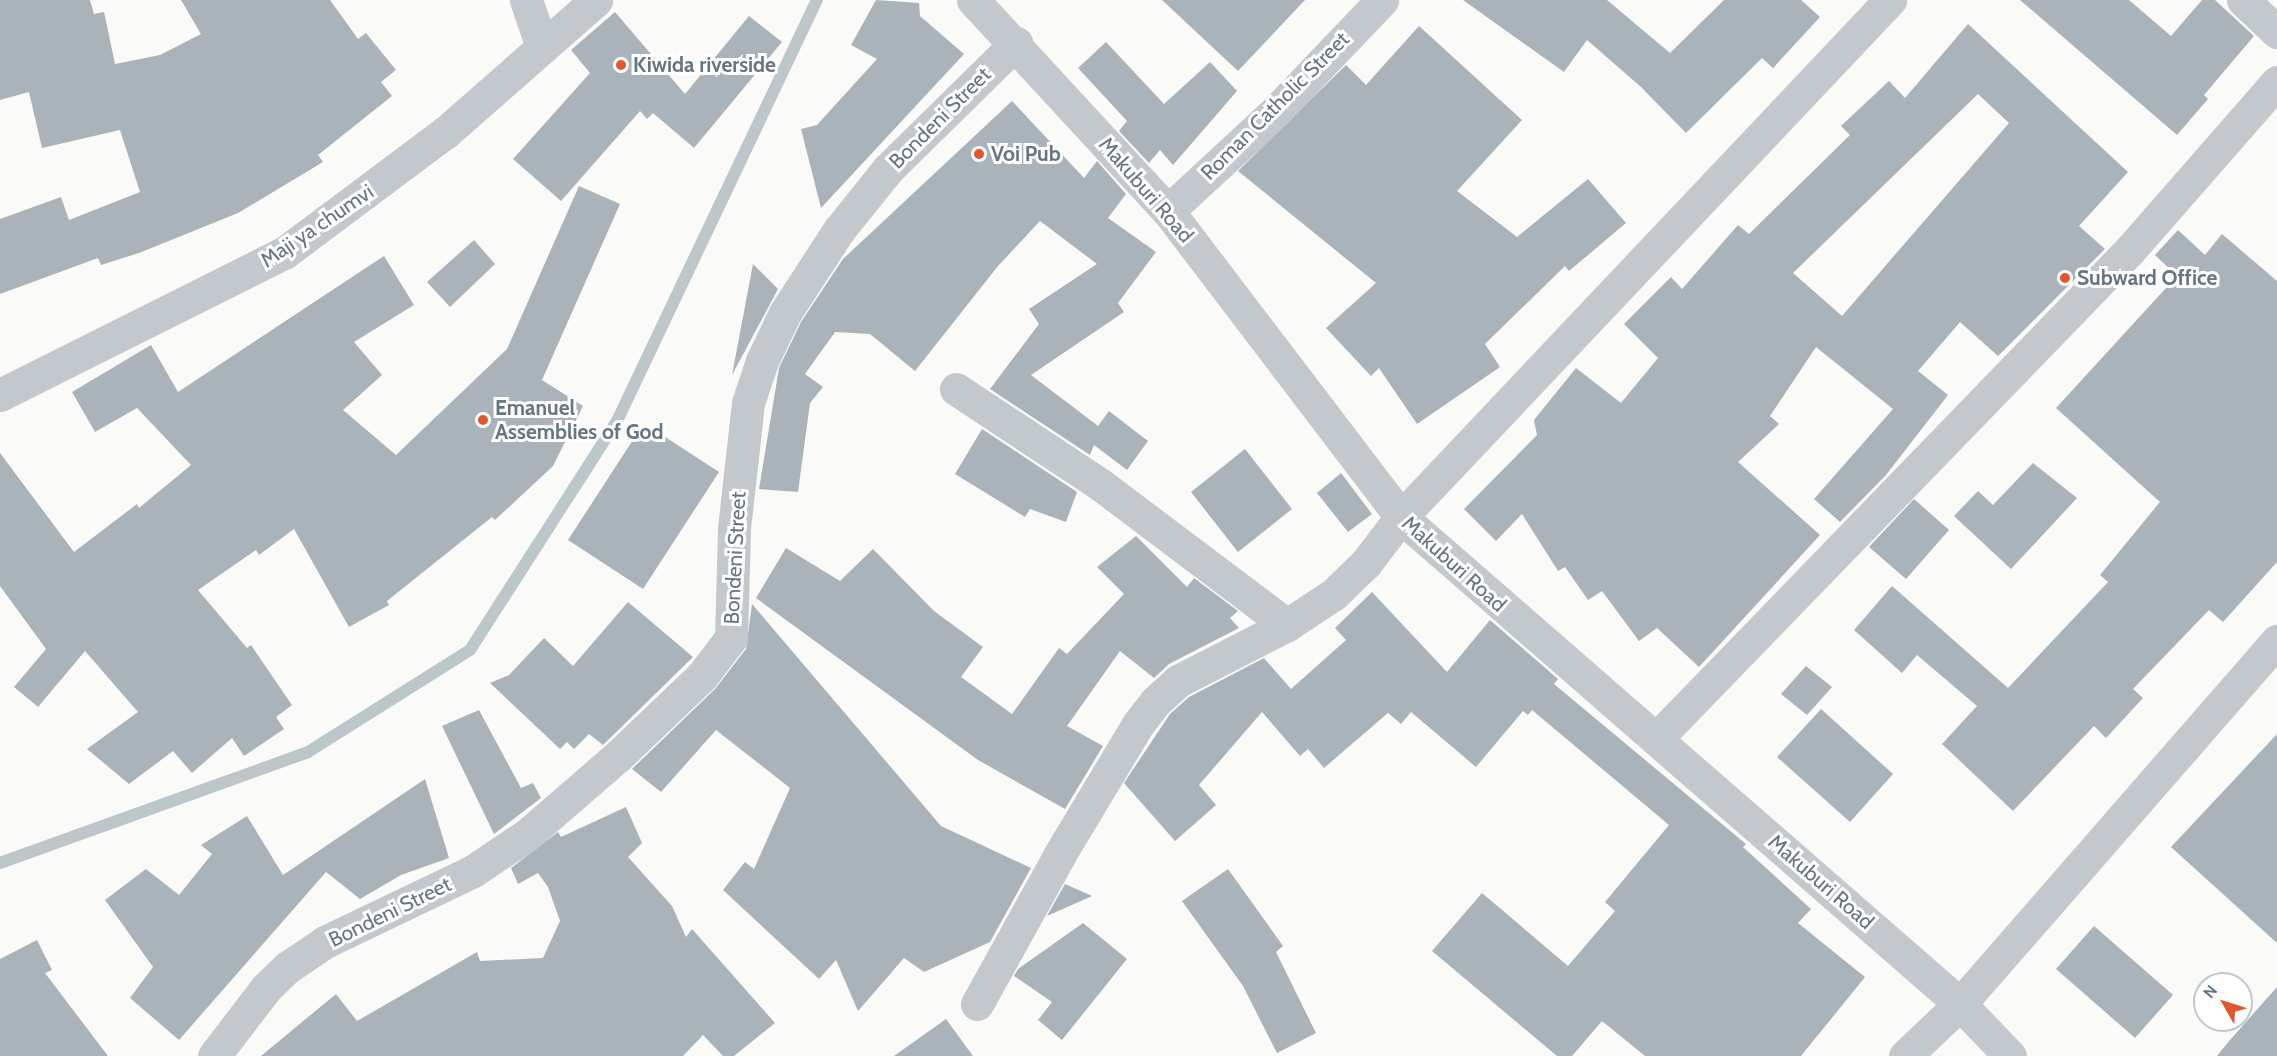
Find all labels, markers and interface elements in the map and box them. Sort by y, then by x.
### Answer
street label: Roman Catholic Street [1196,27,1354,185]
place label: Kiwida riverside [633,52,776,78]
marker: Kiwida riverside [614,58,628,72]
street label: Bondeni Street [884,62,996,174]
street label: Makuburi Road [1093,132,1199,248]
place label: Voi Pub [991,141,1061,167]
marker: Voi Pub [972,147,986,161]
street label: Maji ya chumvi [256,179,378,273]
place label: Subward Office [2077,265,2217,291]
marker: Subward Office [2058,271,2072,285]
place label: Emanuel Assemblies of God [495,395,663,445]
marker: Emanuel Assemblies of God [476,413,490,427]
street label: Bondeni Street [719,491,751,625]
street label: Makuburi Road [1397,511,1511,617]
street label: Makuburi Road [1763,829,1879,935]
street label: Bondeni Street [325,871,455,953]
north arrow [2193,972,2253,1032]
text: N [2199,981,2221,1002]

